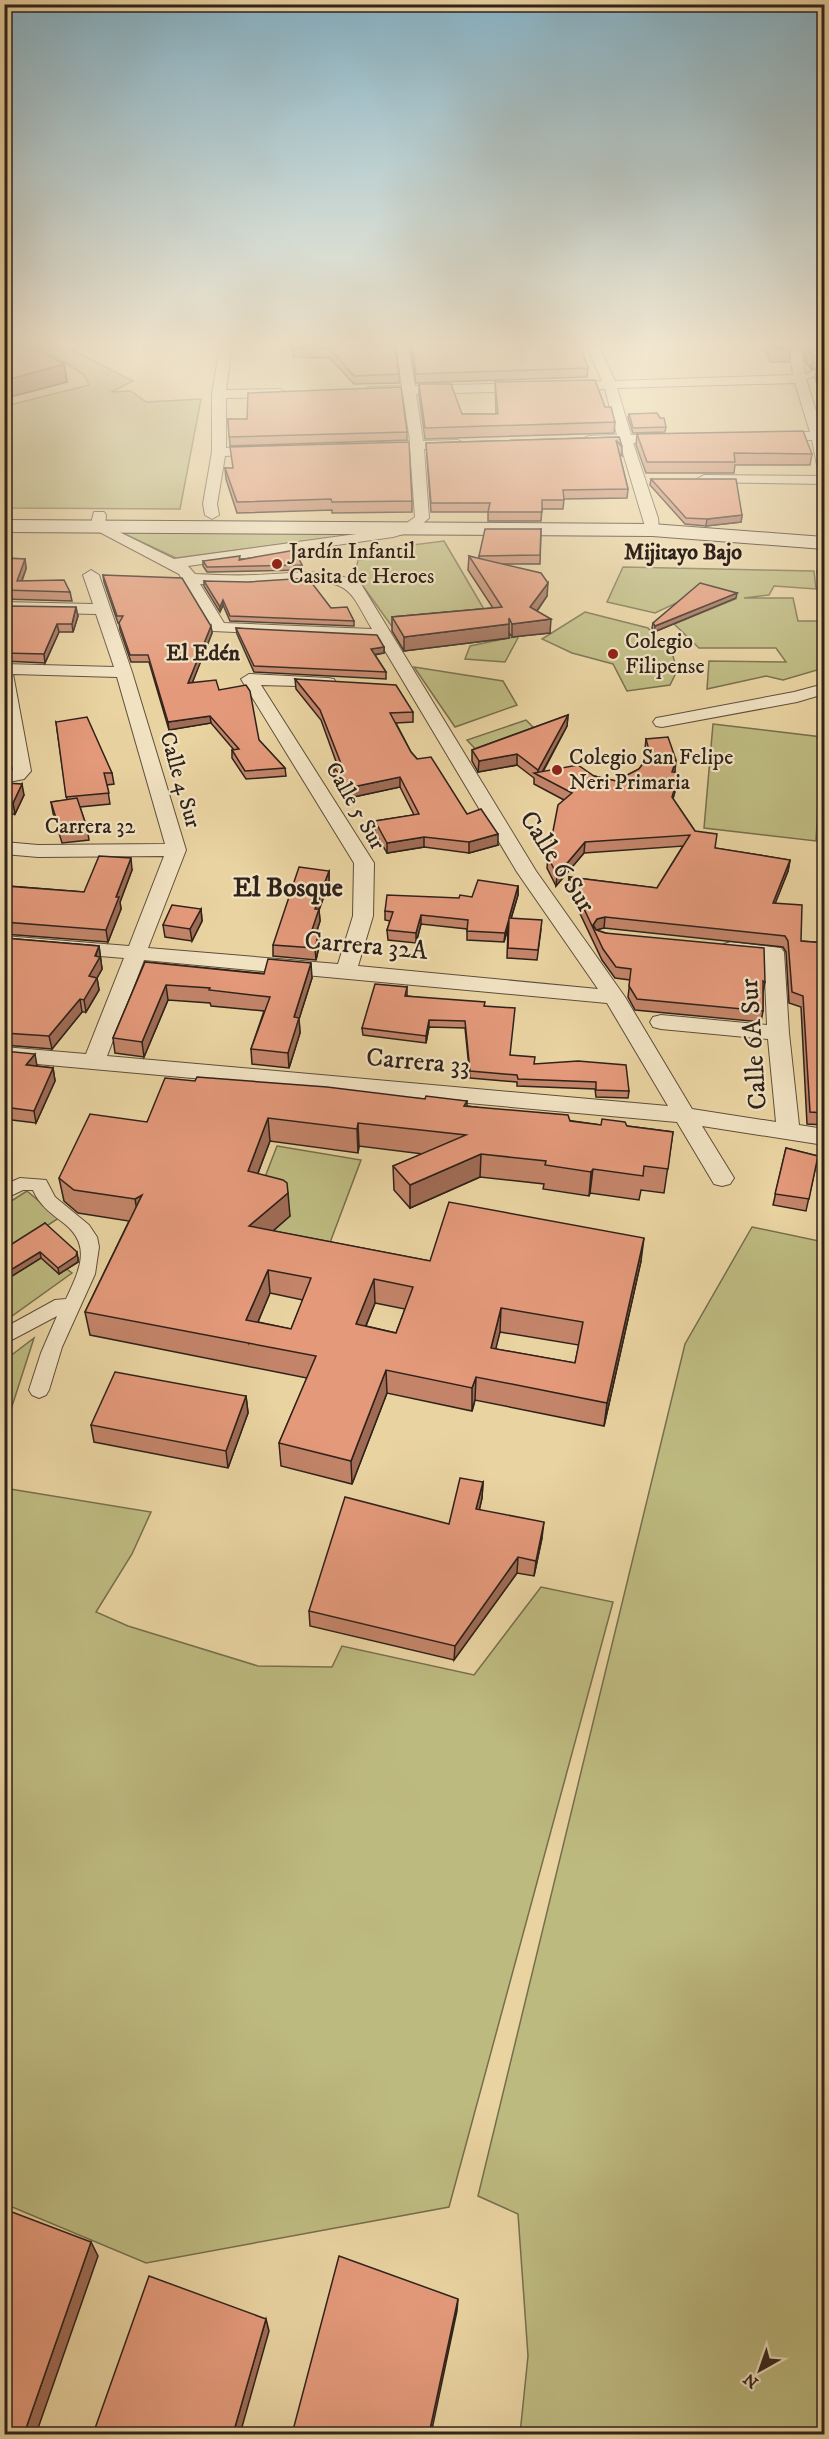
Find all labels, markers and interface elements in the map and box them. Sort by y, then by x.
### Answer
place label: Jardín Infantil Casita de Heroes [287,538,434,590]
district label: Mijitayo Bajo [624,539,742,567]
marker: Jardín Infantil Casita de Heroes [270,557,284,571]
place label: Colegio Filipense [625,628,705,680]
district label: El Edén [166,640,241,667]
marker: Colegio Filipense [606,647,620,661]
street label: Calle 4 Sur [153,729,207,832]
place label: Colegio San Felipe Neri Primaria [569,744,733,796]
street label: Calle 5 Sur [319,757,391,855]
marker: Colegio San Felipe Neri Primaria [550,763,564,777]
street label: Calle 6 Sur [512,805,602,920]
street label: Carrera 32 [45,813,136,840]
district label: El Bosque [233,871,343,905]
street label: Carrera 32A [303,924,430,968]
street label: Calle 6A Sur [733,977,775,1111]
street label: Carrera 33 [365,1041,471,1083]
north arrow [730,2340,790,2400]
text: N [740,2369,762,2393]

